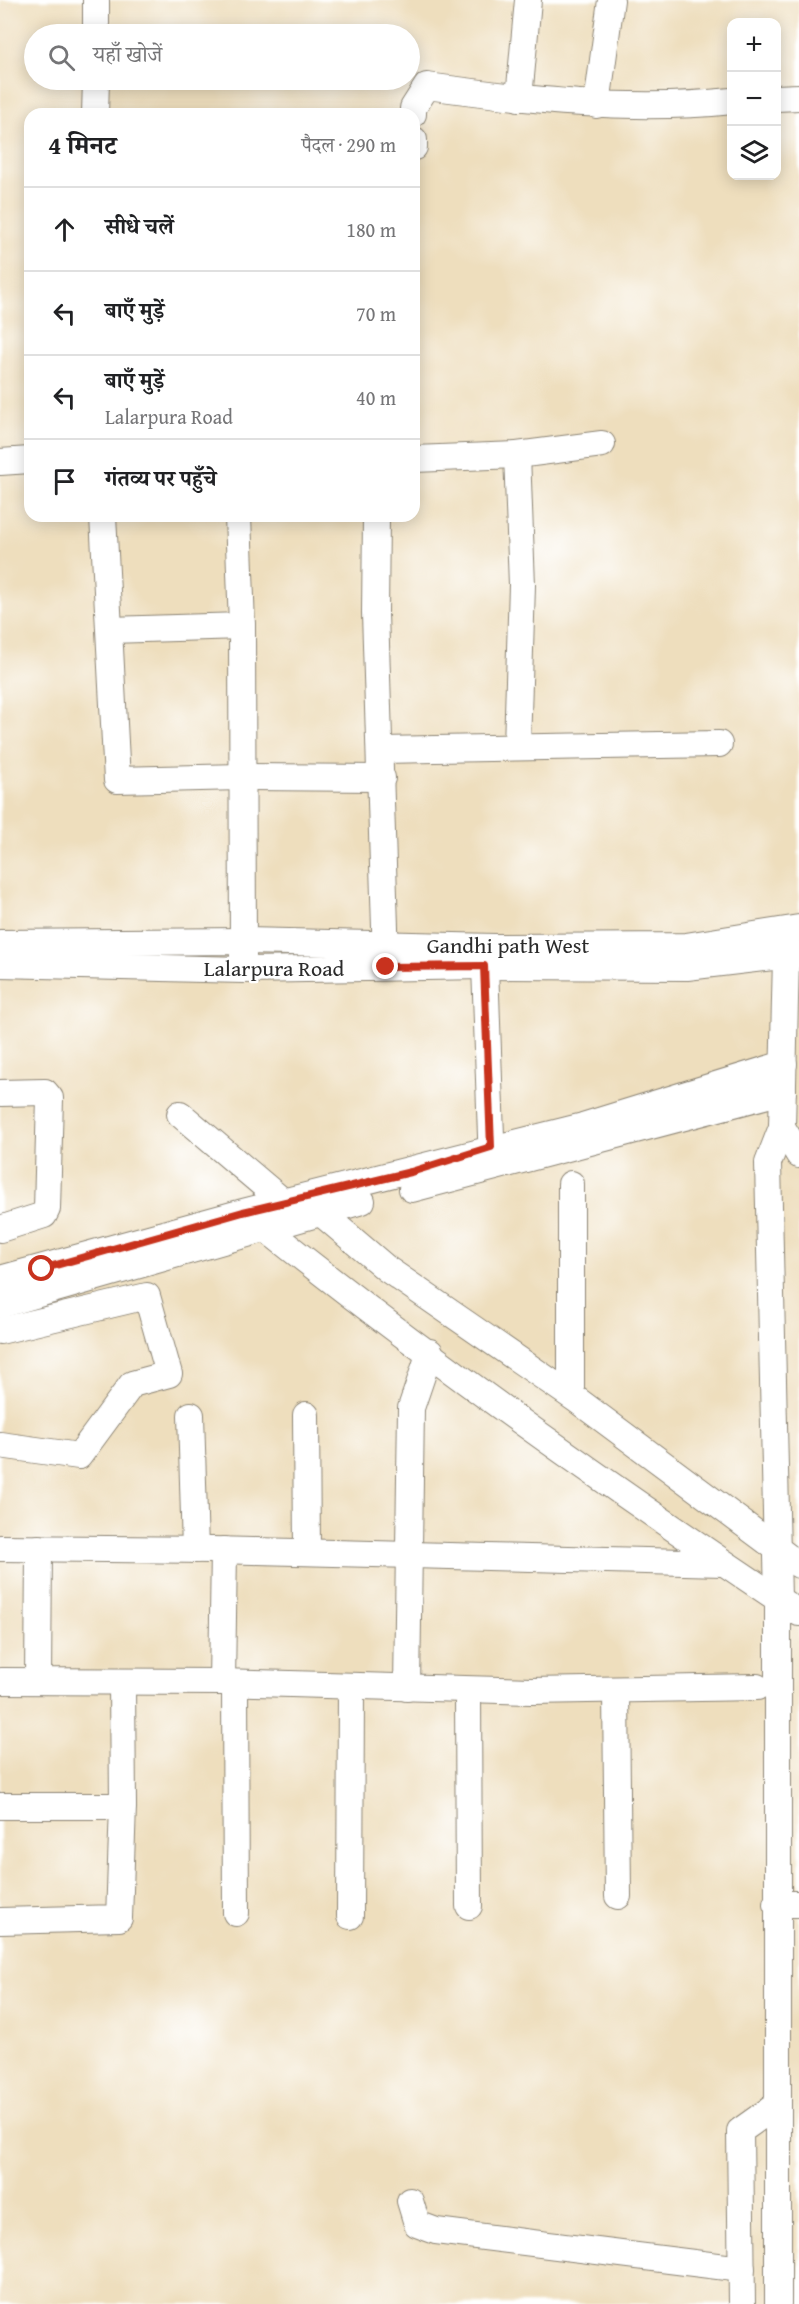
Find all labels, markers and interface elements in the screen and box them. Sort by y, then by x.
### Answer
map controls [727,18,781,180]
button: + [727,18,781,72]
search box [24,24,420,90]
text: यहाँ खोजें [93,38,162,70]
icon: search [45,41,78,74]
button: − [727,72,781,126]
text: 4 मिनट [48,125,116,164]
button: layers [727,126,781,180]
text: पैदल · 290 m [302,130,396,159]
text: सीधे चलें [105,210,174,242]
icon: ahead [48,213,81,246]
text: 180 m [346,215,396,244]
text: बाएँ मुड़ें [105,294,164,326]
icon: left [48,297,81,330]
text: 70 m [356,299,396,328]
text: बाएँ मुड़ें [105,364,164,396]
icon: left [48,381,81,414]
text: 40 m [356,383,396,412]
text: Lalarpura Road [105,402,233,431]
text: गंतव्य पर पहुँचे [105,462,216,494]
icon: arrive [48,465,81,498]
street label: Gandhi path West [427,929,590,961]
street label: Lalarpura Road [204,952,345,984]
route end [372,953,398,979]
route start [28,1255,54,1281]

